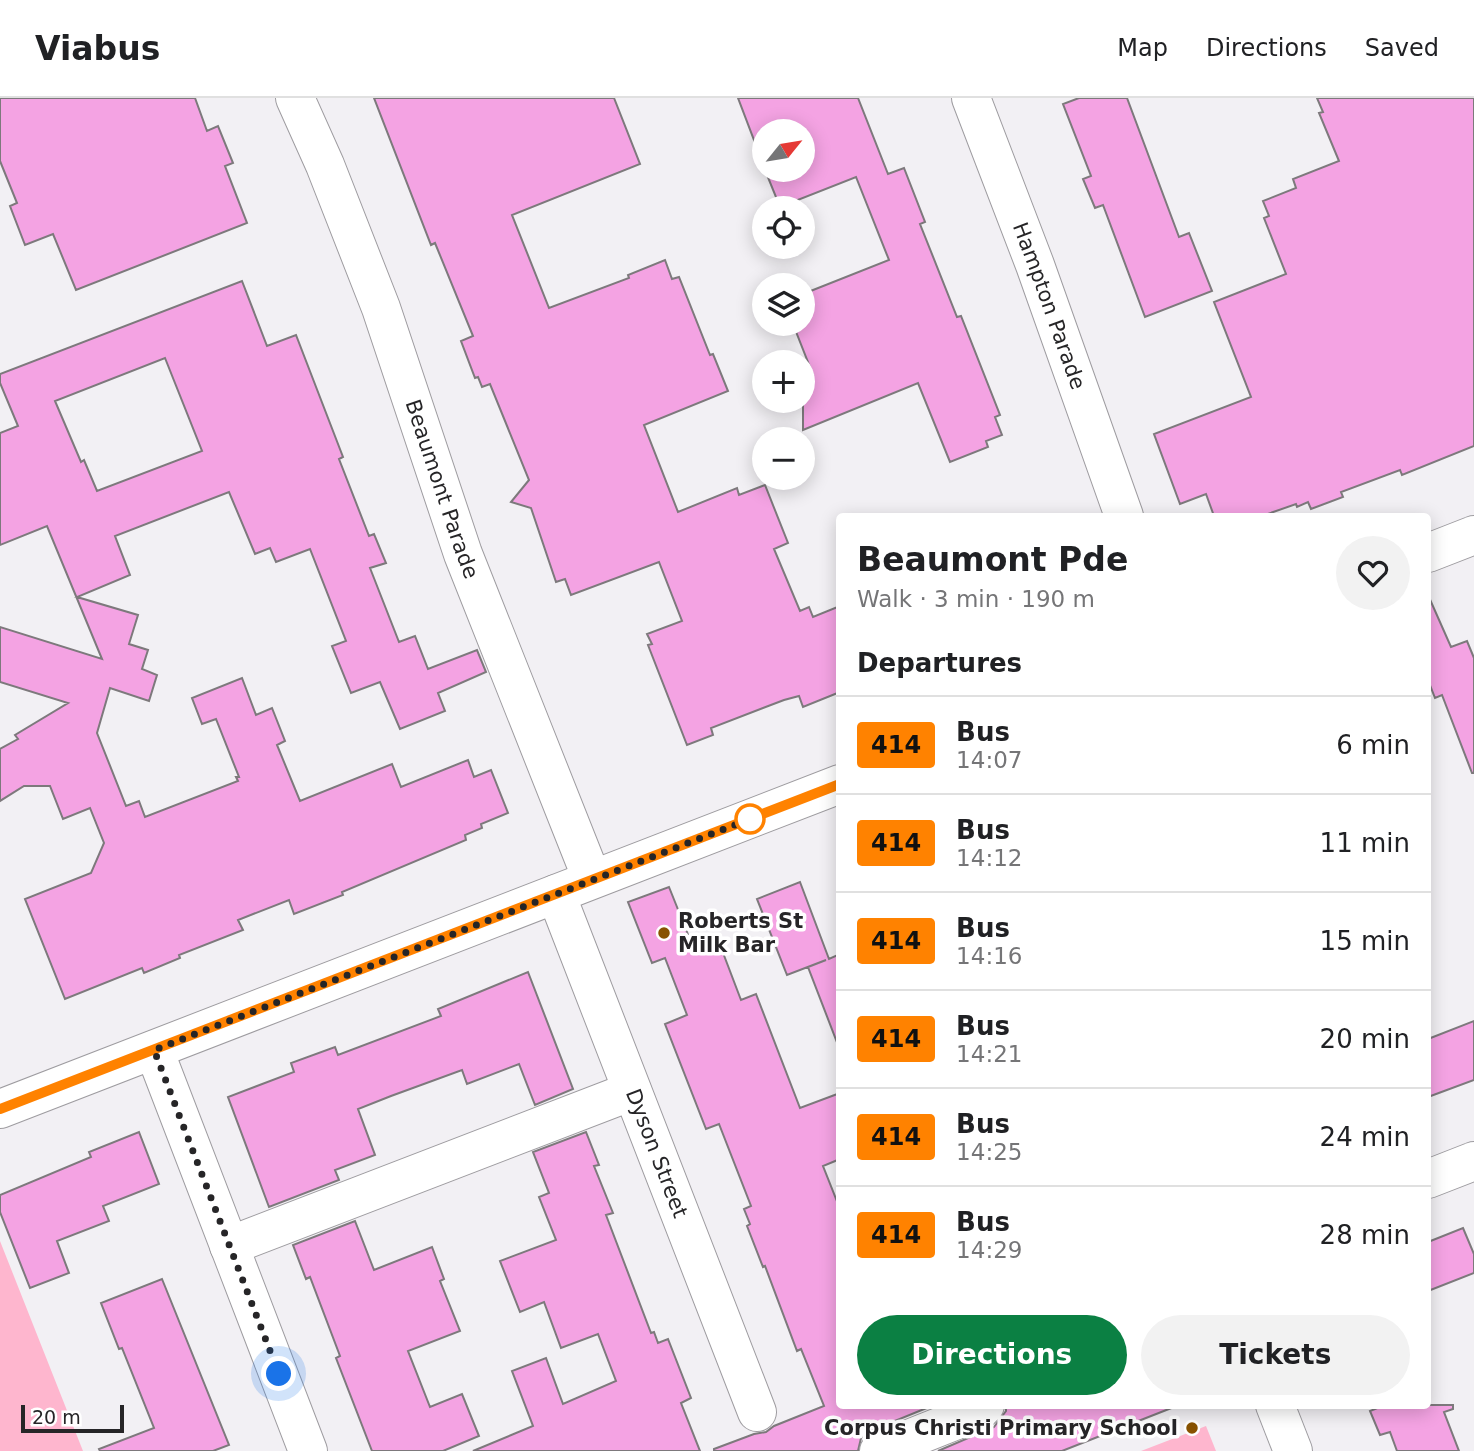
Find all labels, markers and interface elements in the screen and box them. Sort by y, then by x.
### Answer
text: Viabus [35,29,160,68]
text: Map [1117,34,1168,62]
text: Directions [1206,34,1327,62]
text: Saved [1365,34,1439,62]
north arrow [752,119,816,182]
map controls [752,119,815,490]
button: locate [752,196,815,259]
street label: Hampton Parade [1008,219,1090,393]
button: layers [752,273,815,336]
button: + [752,350,815,413]
street label: Beaumont Parade [400,396,484,582]
button: − [752,427,815,490]
button: heart [1336,536,1410,610]
text: Beaumont Pde [857,540,1128,579]
text: Walk · 3 min · 190 m [857,586,1095,612]
text: Departures [857,648,1022,678]
text: Bus [956,717,1010,747]
text: 6 min [1336,730,1410,760]
text: 414 [871,731,921,759]
text: 14:07 [956,747,1022,773]
unlabelled marker [735,804,765,834]
text: Bus [956,815,1010,845]
text: 11 min [1320,828,1410,858]
text: 414 [871,829,921,857]
text: 14:12 [956,845,1022,871]
place label: Roberts St Milk Bar [678,909,803,957]
text: Bus [956,913,1010,943]
marker: Roberts St Milk Bar [656,925,672,941]
text: 15 min [1320,926,1410,956]
text: 414 [871,927,921,955]
text: 14:16 [956,943,1022,969]
text: Bus [956,1011,1010,1041]
text: 20 min [1320,1024,1410,1054]
text: 414 [871,1025,921,1053]
text: 14:21 [956,1041,1022,1067]
street label: Dyson Street [621,1085,692,1221]
text: Bus [956,1109,1010,1139]
text: 24 min [1320,1122,1410,1152]
text: 414 [871,1123,921,1151]
text: 14:25 [956,1139,1022,1165]
text: Bus [956,1207,1010,1237]
text: 28 min [1320,1220,1410,1250]
text: 414 [871,1221,921,1249]
text: 14:29 [956,1237,1022,1263]
button: Directions [857,1315,1127,1395]
button: Tickets [1141,1315,1410,1395]
your location [261,1356,296,1391]
scale bar [21,1402,124,1434]
text: 20 m [32,1406,81,1428]
place label: Corpus Christi Primary School [824,1416,1178,1440]
marker: Corpus Christi Primary School [1184,1420,1200,1436]

